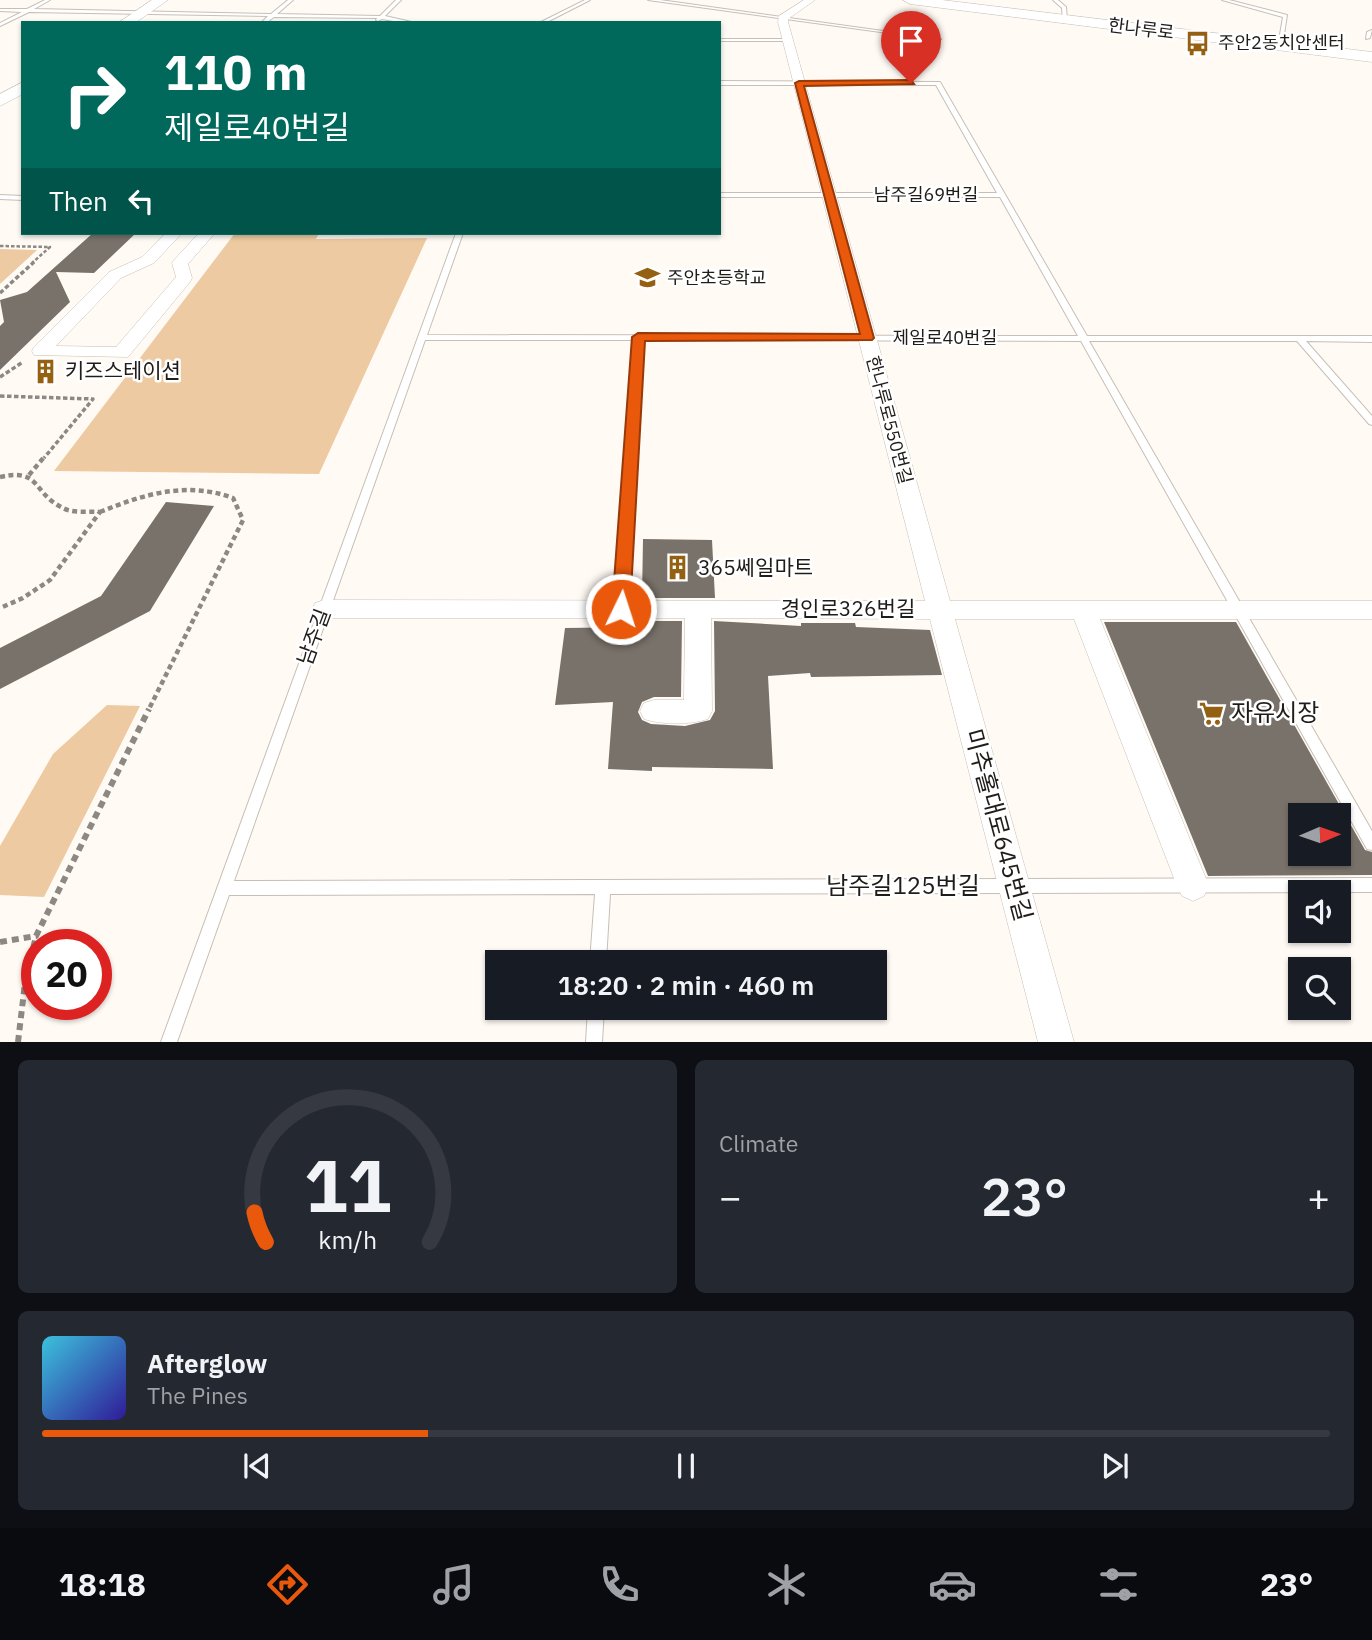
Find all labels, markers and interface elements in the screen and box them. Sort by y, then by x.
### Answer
pin [881,11,941,83]
street label: 한나루로 [1107,13,1175,44]
icon: arrive [892,22,930,60]
bus stop icon: 주안2동치안센터 [1184,29,1212,57]
place label: 주안2동치안센터 [1218,31,1345,54]
text: 110 m [164,40,308,103]
icon: right [49,49,140,140]
text: 제일로40번길 [164,106,350,148]
icon: left [122,182,160,220]
street label: 남주길69번길 [874,183,978,206]
text: Then [49,184,108,218]
school or university icon: 주안초등학교 [633,264,661,292]
place label: 주안초등학교 [667,266,766,289]
street label: 제일로40번길 [893,326,997,349]
street label: 한나루로550번길 [861,353,918,486]
place label: 키즈스테이션 [65,356,181,384]
building icon: 키즈스테이션 [31,357,59,385]
place label: 365쎄일마트 [698,553,813,581]
building icon: 365쎄일마트 [664,554,692,582]
position arrow [584,572,658,646]
street label: 경인로326번길 [781,594,915,622]
street label: 남주길 [290,605,336,669]
place label: 자유시장 [1231,696,1319,728]
supermarket icon: 자유시장 [1197,699,1225,727]
street label: 미추홀대로645번길 [958,725,1040,924]
north arrow [1288,803,1351,866]
map controls [1288,803,1351,1020]
street label: 남주길125번길 [826,869,980,901]
button: sound [1288,880,1351,943]
speed limit sign: 20 [21,929,112,1020]
button: search [1288,957,1351,1020]
text: 18:20 · 2 min · 460 m [558,968,814,1002]
text: Climate [719,1128,798,1158]
text: 11 [304,1138,391,1233]
text: 23° [981,1163,1068,1230]
text: − [719,1172,742,1221]
text: + [1307,1172,1330,1221]
text: km/h [318,1223,377,1256]
text: Afterglow [147,1346,267,1380]
text: The Pines [147,1380,248,1410]
icon: previous [238,1447,276,1485]
icon: pause [667,1447,705,1485]
icon: next [1096,1447,1134,1485]
icon: directions [263,1560,312,1609]
icon: music [429,1560,478,1609]
icon: phone [595,1560,644,1609]
icon: climate [762,1560,811,1609]
icon: car [928,1560,977,1609]
icon: filters [1094,1560,1143,1609]
text: 18:18 [59,1563,146,1605]
text: 23° [1260,1563,1313,1605]

